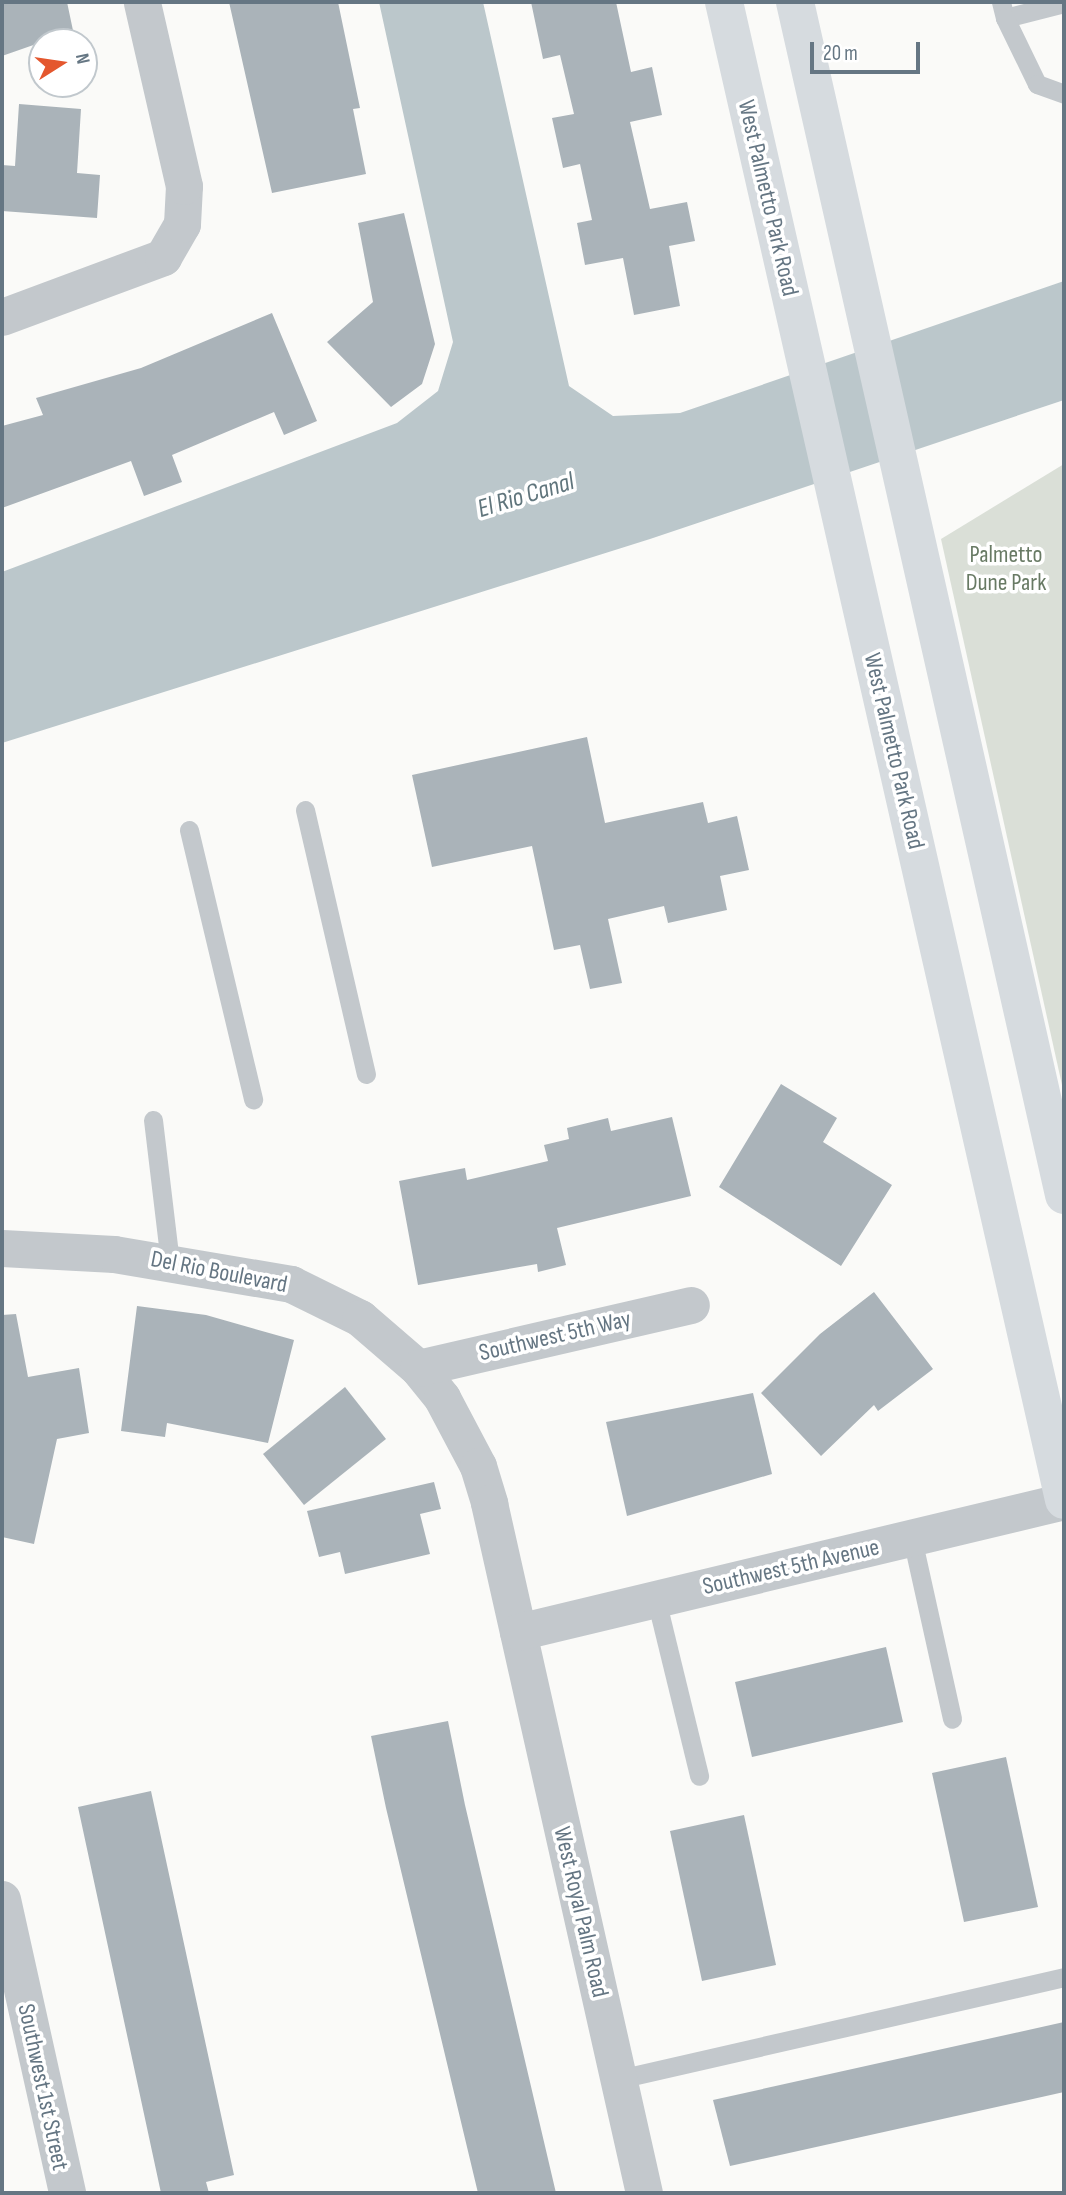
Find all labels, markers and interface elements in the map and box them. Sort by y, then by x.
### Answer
north arrow [28,28,98,98]
scale bar [814,28,924,72]
text: 20 m [823,41,858,66]
text: N [70,52,94,66]
street label: West Palmetto Park Road [731,97,805,299]
water label: El Rio Canal [474,467,578,525]
park label: Palmetto Dune Park [966,541,1046,597]
street label: West Palmetto Park Road [857,650,931,852]
street label: Del Rio Boulevard [148,1245,290,1299]
street label: Southwest 5th Way [476,1305,634,1367]
street label: Southwest 5th Avenue [700,1533,882,1601]
street label: West Royal Palm Road [547,1824,615,2000]
street label: Southwest 1st Street [11,2001,75,2173]

